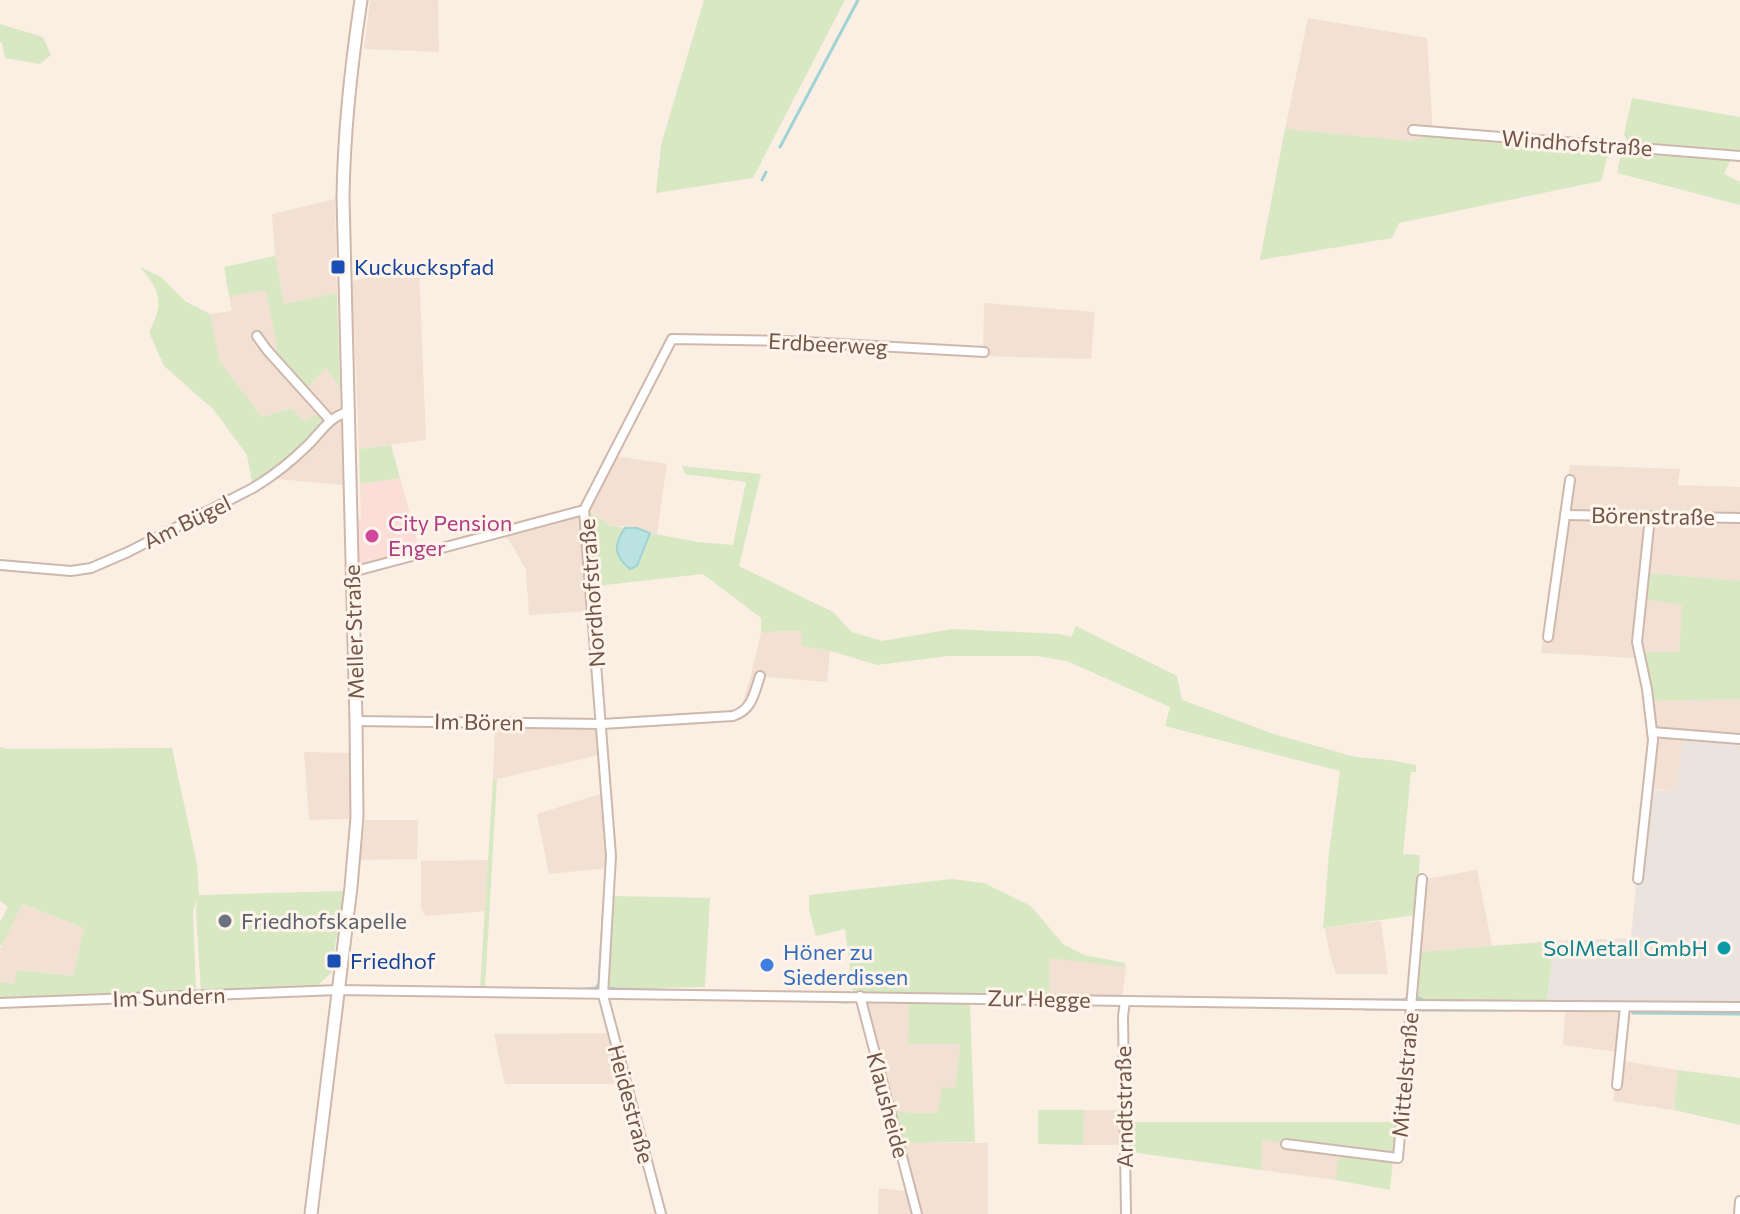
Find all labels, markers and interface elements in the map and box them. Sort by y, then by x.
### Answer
street label: Windhofstraße [1501,124,1653,161]
place label: Kuckuckspfad [354,253,494,280]
marker: Kuckuckspfad [329,258,347,276]
street label: Erdbeerweg [767,327,889,360]
street label: Am Bügel [139,489,235,554]
street label: Börenstraße [1591,501,1715,530]
place label: City Pension Enger [388,509,512,561]
street label: Nordhofstraße [573,518,610,668]
marker: City Pension Enger [363,527,381,545]
street label: Meller Straße [338,564,369,700]
street label: Im Bören [434,707,524,736]
place label: Friedhofskapelle [241,907,407,934]
marker: Friedhofskapelle [216,912,234,930]
place label: SolMetall GmbH [1543,934,1708,961]
place label: Höner zu Siederdissen [783,938,908,990]
marker: SolMetall GmbH [1715,939,1733,957]
place label: Friedhof [350,947,436,974]
marker: Friedhof [325,952,343,970]
marker: Höner zu Siederdissen [758,956,776,974]
street label: Im Sundern [112,981,226,1012]
street label: Zur Hegge [987,984,1091,1013]
street label: Mittelstraße [1386,1011,1423,1139]
street label: Heidestraße [603,1041,660,1166]
street label: Arndtstraße [1109,1046,1138,1168]
street label: Klausheide [861,1049,916,1161]

